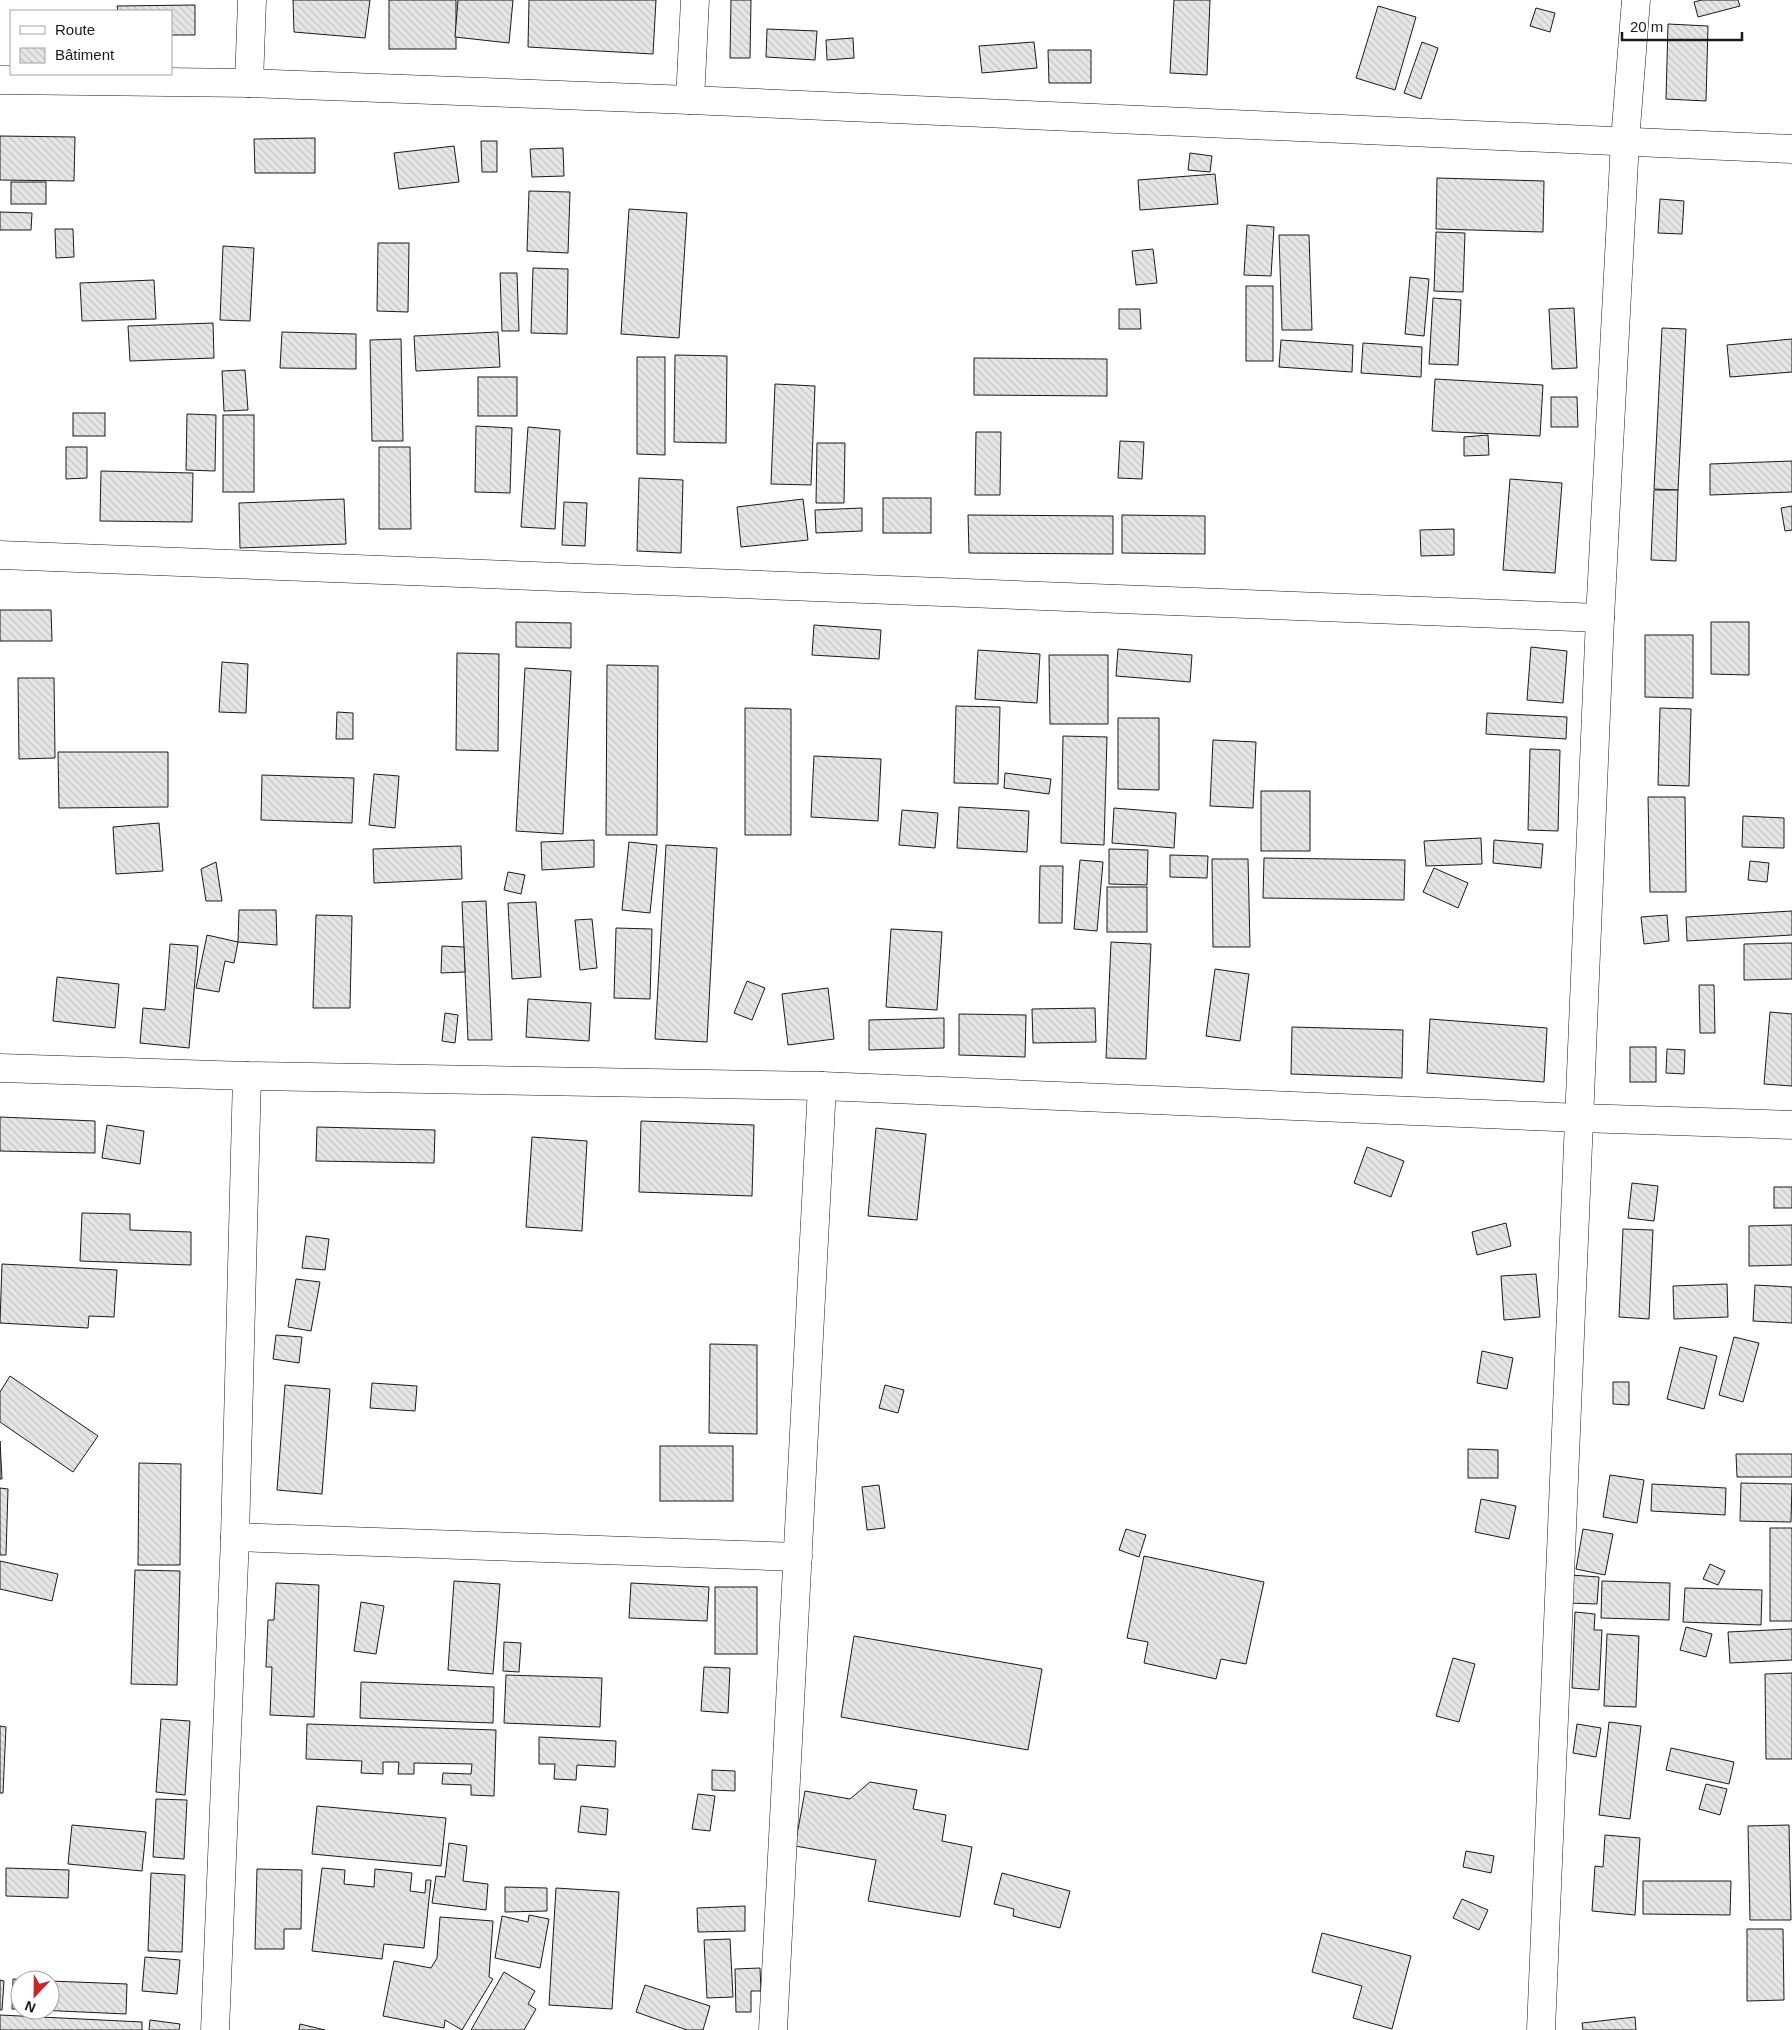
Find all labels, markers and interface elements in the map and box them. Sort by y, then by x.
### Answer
legend [10,10,172,75]
scale bar [1622,10,1742,42]
text: 20 m [1630,18,1663,35]
text: Route [55,21,95,38]
text: Bâtiment [55,46,115,63]
north arrow [10,1970,60,2020]
text: N [22,1998,38,2016]

